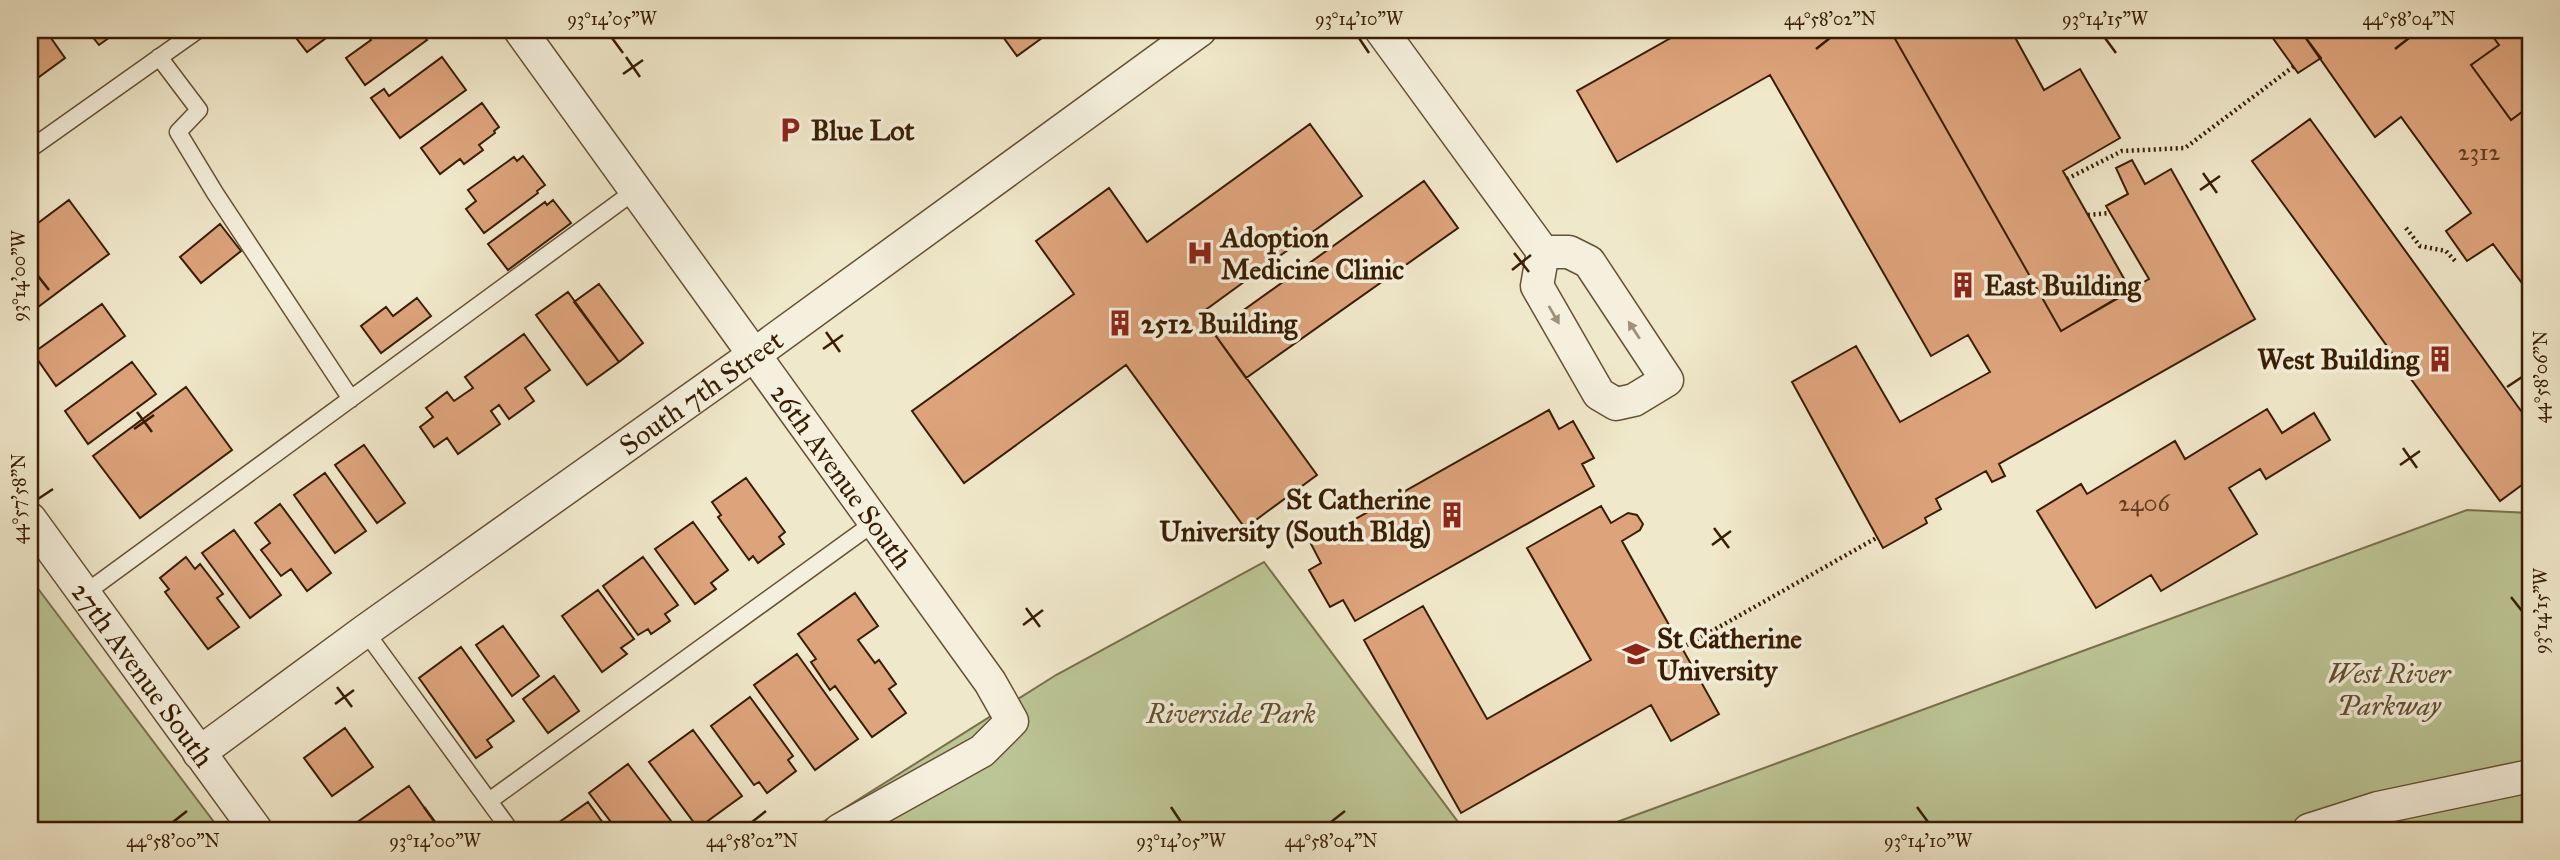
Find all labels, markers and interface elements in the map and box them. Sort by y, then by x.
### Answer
text: 93°14'05"W [567,8,658,30]
text: 93°14'10"W [1315,8,1404,30]
text: 44°58'02"N [1784,8,1876,30]
text: 93°14'15"W [2062,8,2149,30]
text: 44°58'04"N [2362,8,2456,30]
place label: Blue Lot [811,113,915,148]
parking icon: Blue Lot [775,115,805,145]
house number: 2312 [2458,137,2501,167]
place label: Adoption Medicine Clinic [1219,220,1404,287]
text: 93°14'00"W [8,229,30,322]
hospital icon: Adoption Medicine Clinic [1185,238,1215,268]
place label: East Building [1984,268,2142,303]
building icon: East Building [1948,270,1978,300]
one-way arrow [1548,305,1560,325]
place label: 2512 Building [1141,306,1298,341]
building icon: 2512 Building [1105,308,1135,338]
one-way arrow [1627,320,1640,339]
street label: South 7th Street [612,322,790,463]
text: 44°58'06"N [2530,331,2552,423]
place label: West Building [2257,342,2420,377]
building icon: West Building [2425,344,2455,374]
street label: 26th Avenue South [762,377,920,577]
text: 44°57'58"N [8,454,30,544]
place label: St Catherine University (South Bldg) [1159,482,1431,549]
house number: 2406 [2118,488,2170,518]
building icon: St Catherine University (South Bldg) [1437,500,1467,530]
text: 93°14'15"W [2530,567,2552,654]
street label: 27th Avenue South [63,575,222,774]
place label: St Catherine University [1657,621,1802,688]
school or university icon: St Catherine University [1621,639,1651,669]
park label: West River Parkway [2328,656,2452,723]
park label: Riverside Park [1145,696,1316,731]
text: 44°58'00"N [126,830,220,852]
text: 93°14'00"W [389,830,482,852]
text: 44°58'02"N [706,830,798,852]
text: 93°14'05"W [1136,830,1227,852]
text: 44°58'04"N [1284,830,1378,852]
text: 93°14'10"W [1884,830,1973,852]

